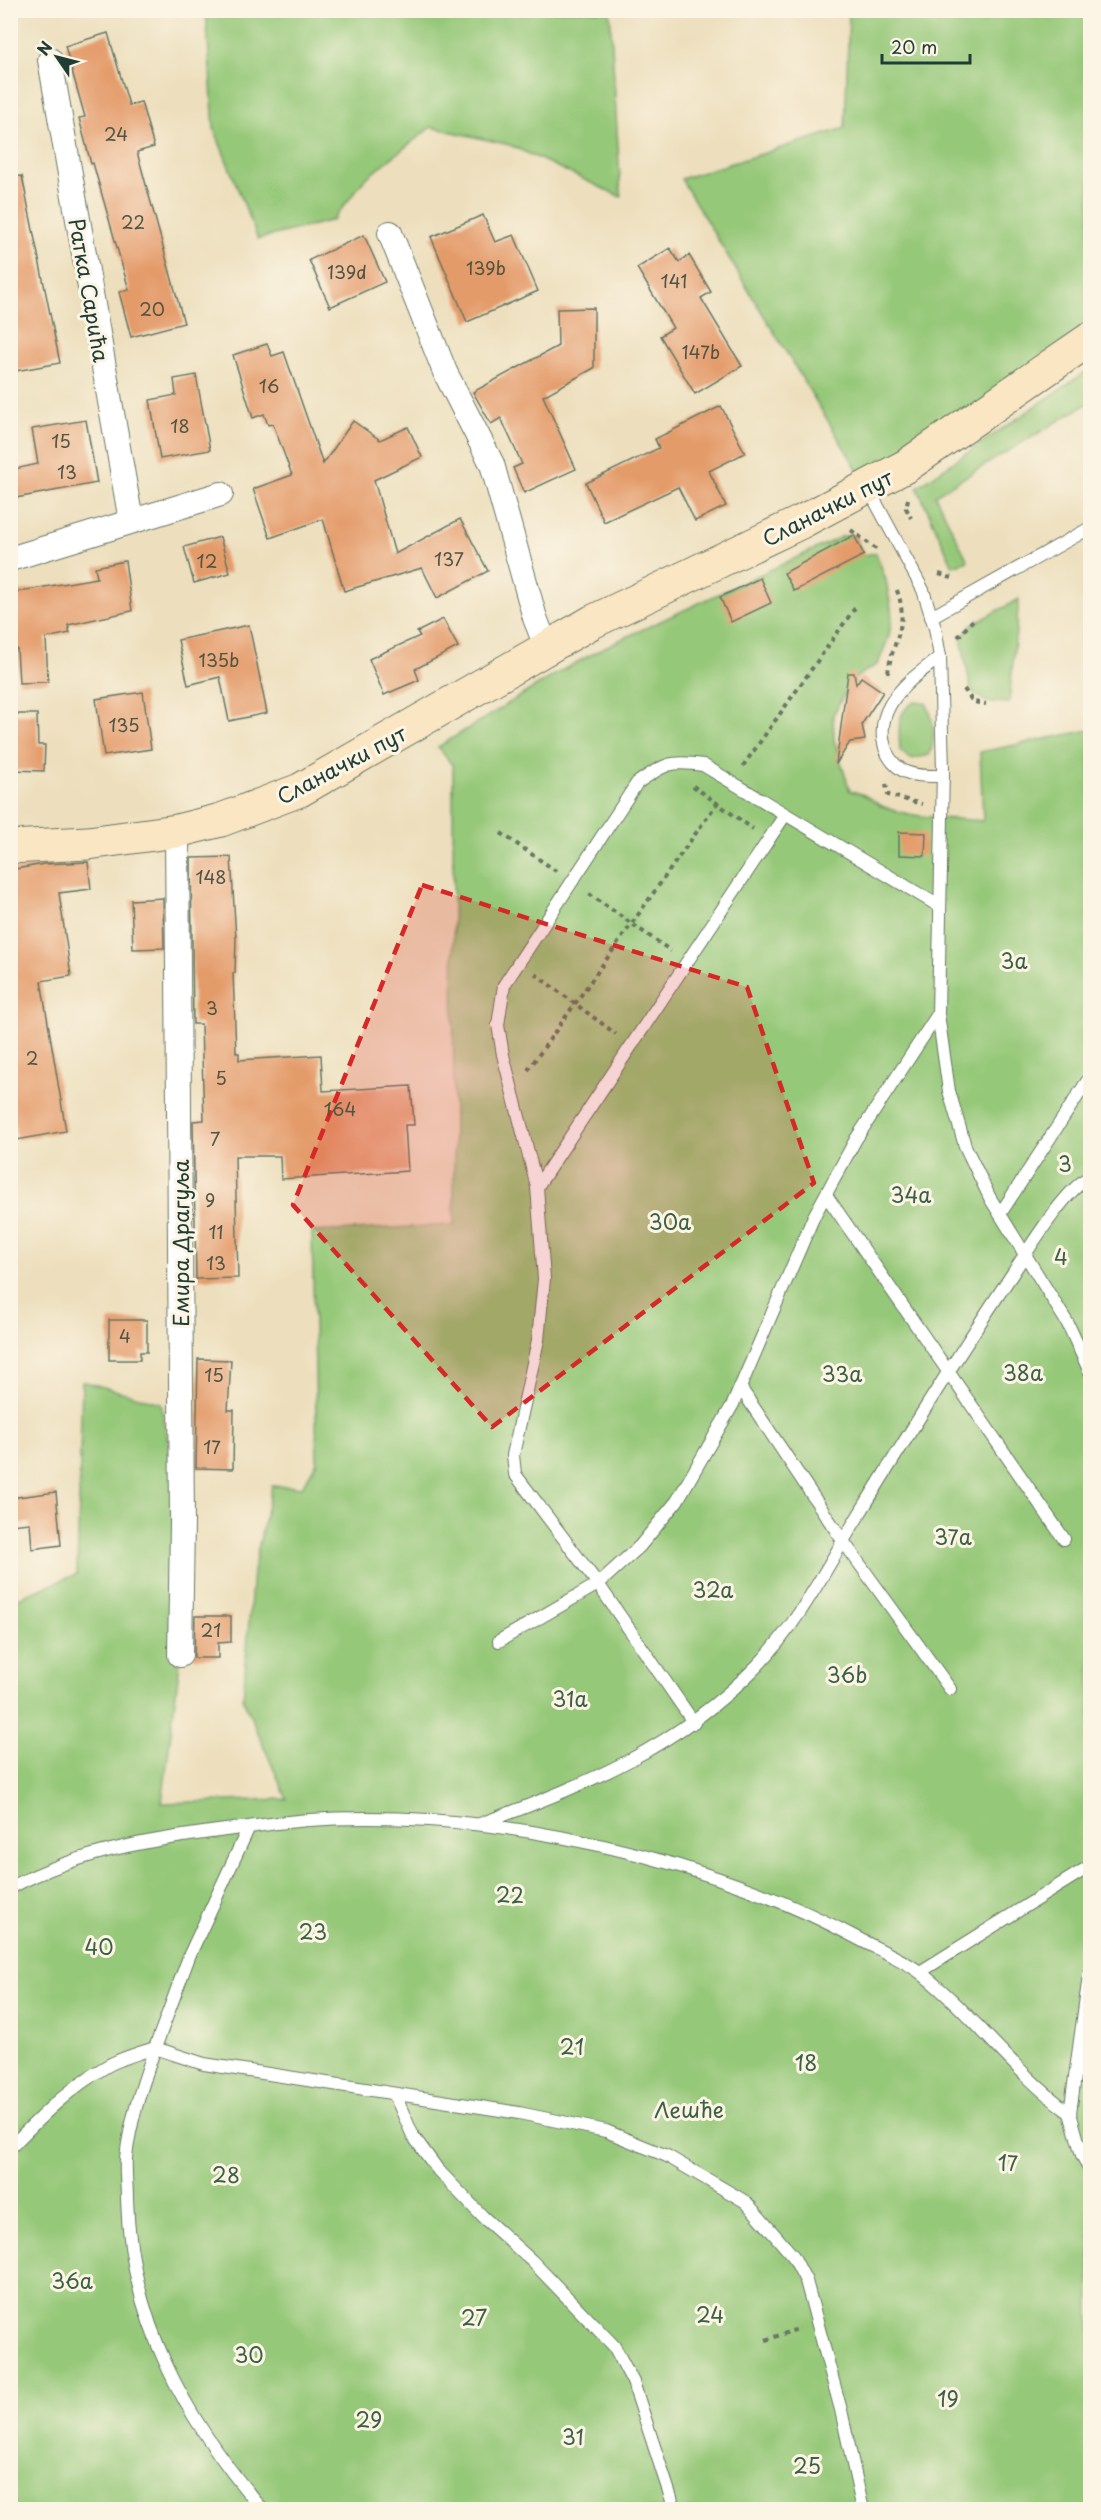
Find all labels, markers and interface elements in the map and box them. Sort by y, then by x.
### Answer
north arrow [27,27,87,87]
scale bar [882,27,970,65]
text: 20 m [891,33,937,60]
text: N [30,36,57,60]
house number: 24 [104,120,128,147]
house number: 22 [121,208,145,235]
street label: Ратка Сарића [62,216,119,365]
house number: 139b [466,254,506,281]
house number: 139d [327,258,367,285]
house number: 141 [661,267,687,294]
house number: 20 [139,295,165,322]
house number: 147b [682,338,720,365]
house number: 16 [259,372,279,399]
house number: 18 [170,412,190,439]
house number: 15 [51,427,71,454]
house number: 13 [57,458,77,485]
street label: Сланачки пут [756,460,899,554]
house number: 137 [434,545,464,572]
house number: 12 [197,547,217,574]
house number: 135b [199,646,239,673]
house number: 135 [108,711,140,738]
street label: Сланачки пут [270,716,412,812]
house number: 148 [195,863,227,890]
park label: 3a [1001,944,1027,976]
house number: 3 [206,994,218,1021]
house number: 2 [26,1044,38,1071]
house number: 5 [215,1064,227,1091]
house number: 164 [324,1095,356,1122]
house number: 7 [210,1125,220,1152]
park label: 3 [1058,1147,1072,1179]
street label: Емира Драгуља [164,1159,196,1327]
park label: 34a [891,1178,931,1210]
house number: 9 [205,1186,215,1213]
park label: 30a [649,1205,691,1237]
house number: 11 [208,1218,224,1245]
park label: 4 [1054,1240,1068,1272]
house number: 13 [206,1249,226,1276]
house number: 4 [119,1322,131,1349]
park label: 38a [1003,1356,1043,1388]
park label: 33a [822,1357,862,1389]
house number: 15 [204,1361,224,1388]
house number: 17 [203,1433,221,1460]
park label: 37a [934,1520,972,1552]
park label: 32a [693,1573,733,1605]
house number: 21 [201,1616,221,1643]
park label: 36b [827,1658,867,1690]
park label: 31a [552,1682,588,1714]
park label: 22 [496,1878,524,1910]
park label: 23 [299,1915,327,1947]
park label: 40 [84,1930,114,1962]
park label: 21 [560,2030,584,2062]
park label: 18 [795,2046,817,2078]
park label: Лешће [654,2093,724,2125]
park label: 17 [998,2146,1018,2178]
park label: 28 [212,2158,240,2190]
park label: 36a [51,2264,93,2296]
park label: 24 [696,2298,724,2330]
park label: 27 [461,2301,487,2333]
park label: 30 [234,2338,264,2370]
park label: 19 [937,2382,959,2414]
park label: 29 [356,2403,382,2435]
park label: 31 [562,2420,584,2452]
park label: 25 [793,2449,821,2481]

